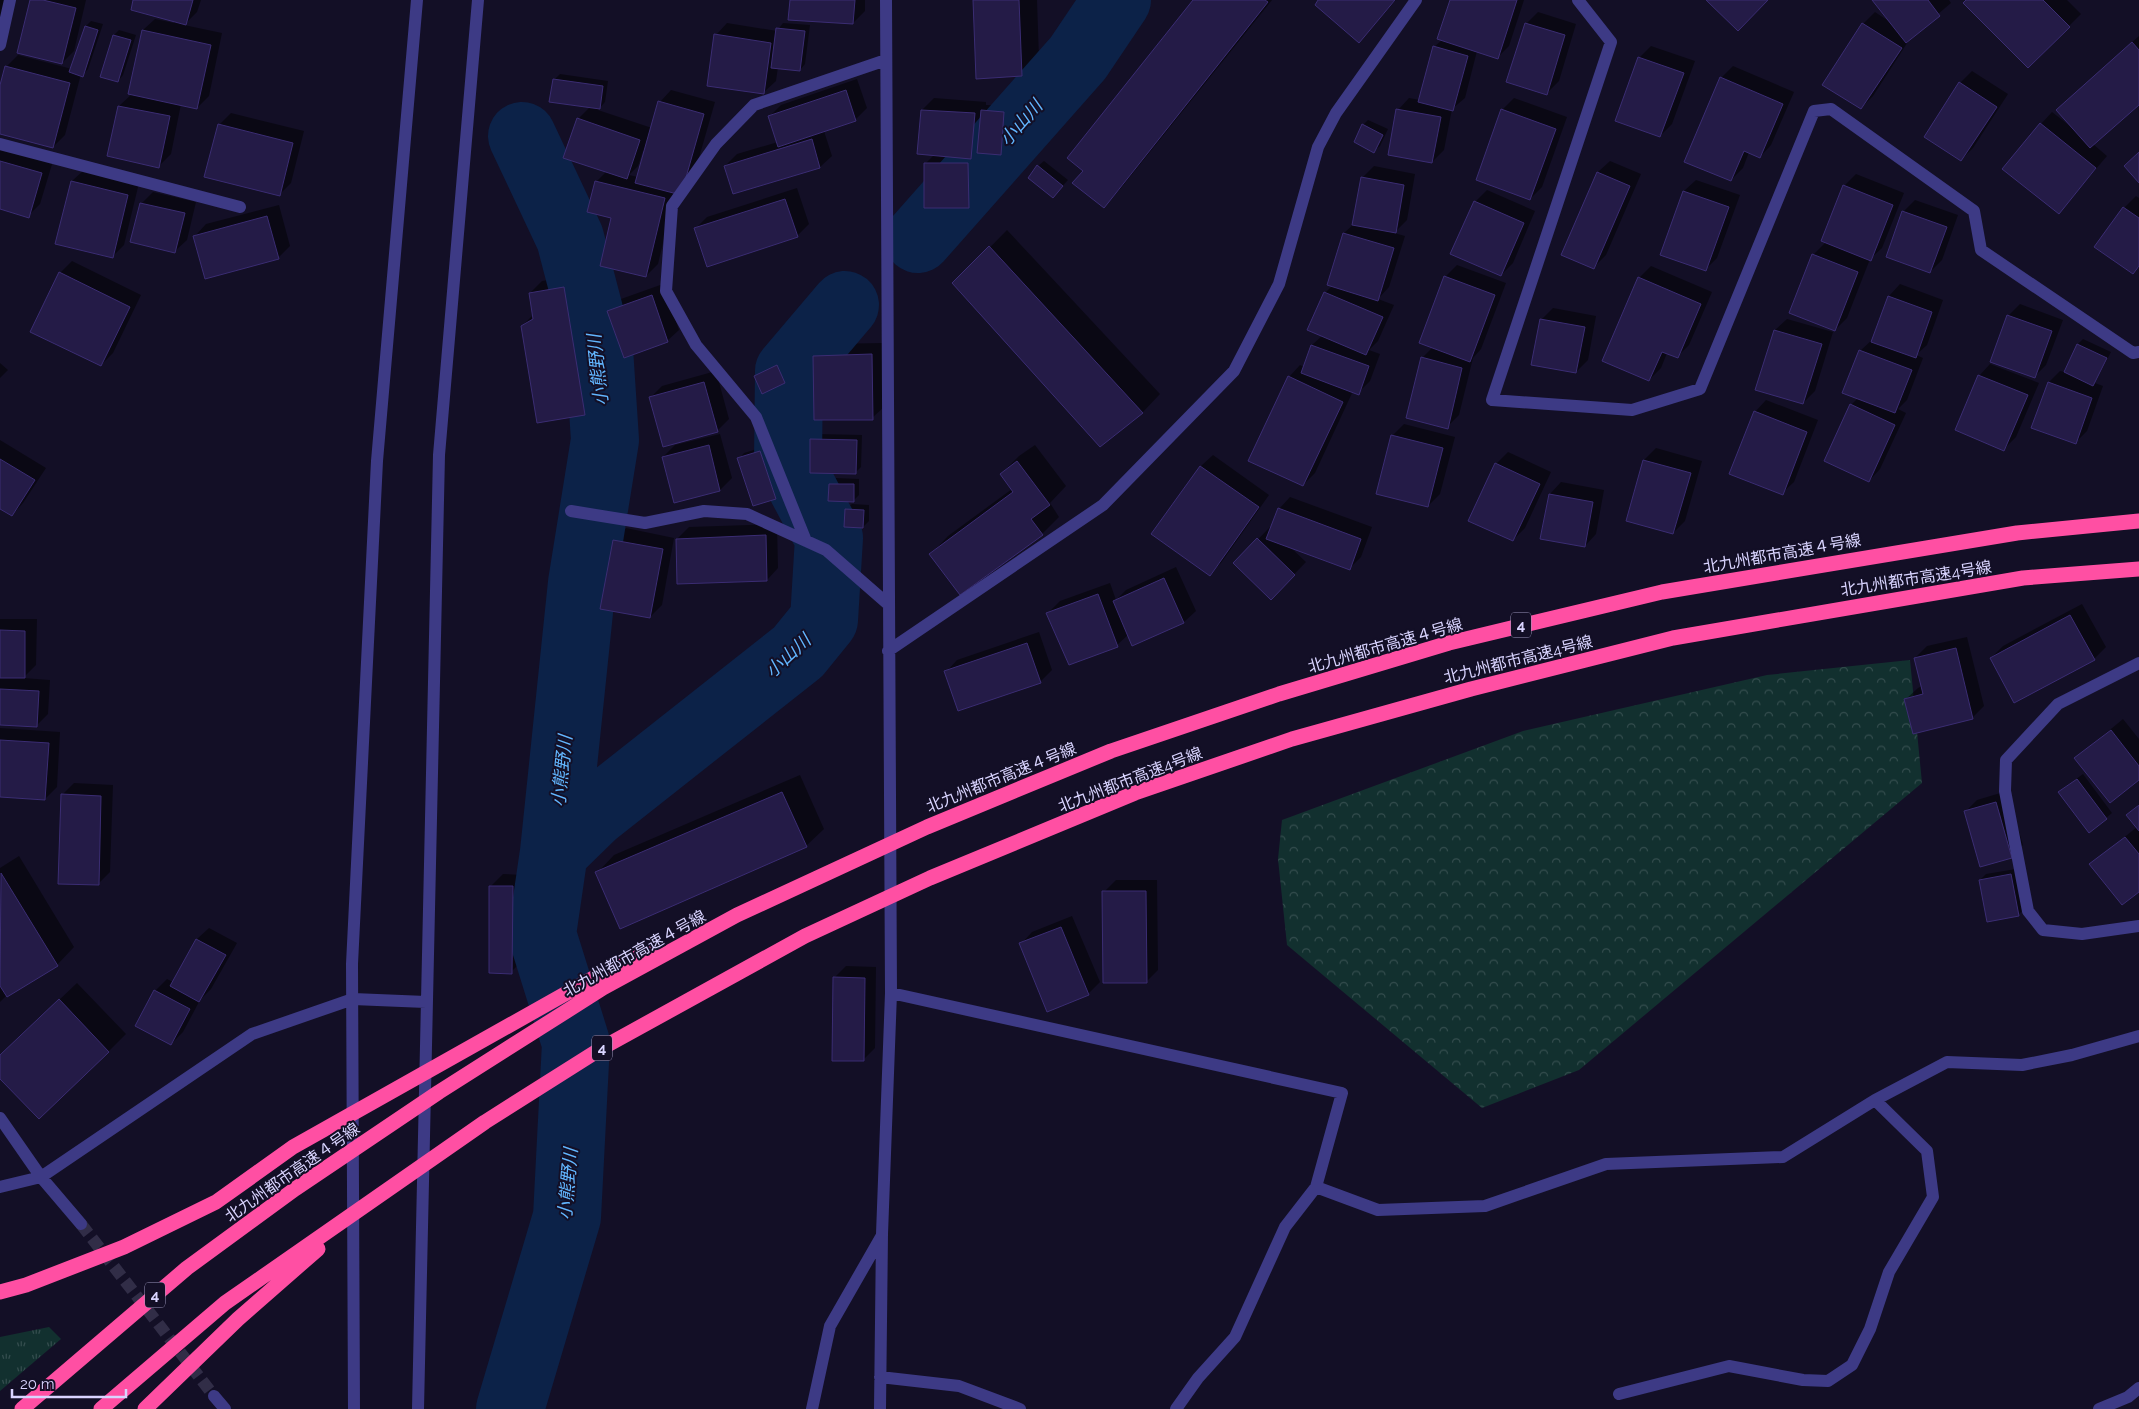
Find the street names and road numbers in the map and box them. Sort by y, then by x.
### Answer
street label: 北九州都市高速４号線 [1702,530,1863,577]
street label: 北九州都市高速4号線 [1839,557,1993,600]
road number: 4 [1511,612,1531,638]
street label: 北九州都市高速４号線 [1306,614,1465,677]
street label: 北九州都市高速4号線 [1442,632,1595,687]
street label: 北九州都市高速４号線 [923,739,1079,816]
street label: 北九州都市高速4号線 [1055,743,1205,816]
street label: 北九州都市高速４号線 [560,906,709,1001]
road number: 4 [592,1036,612,1060]
street label: 北九州都市高速４号線 [221,1119,363,1226]
road number: 4 [145,1282,165,1308]

